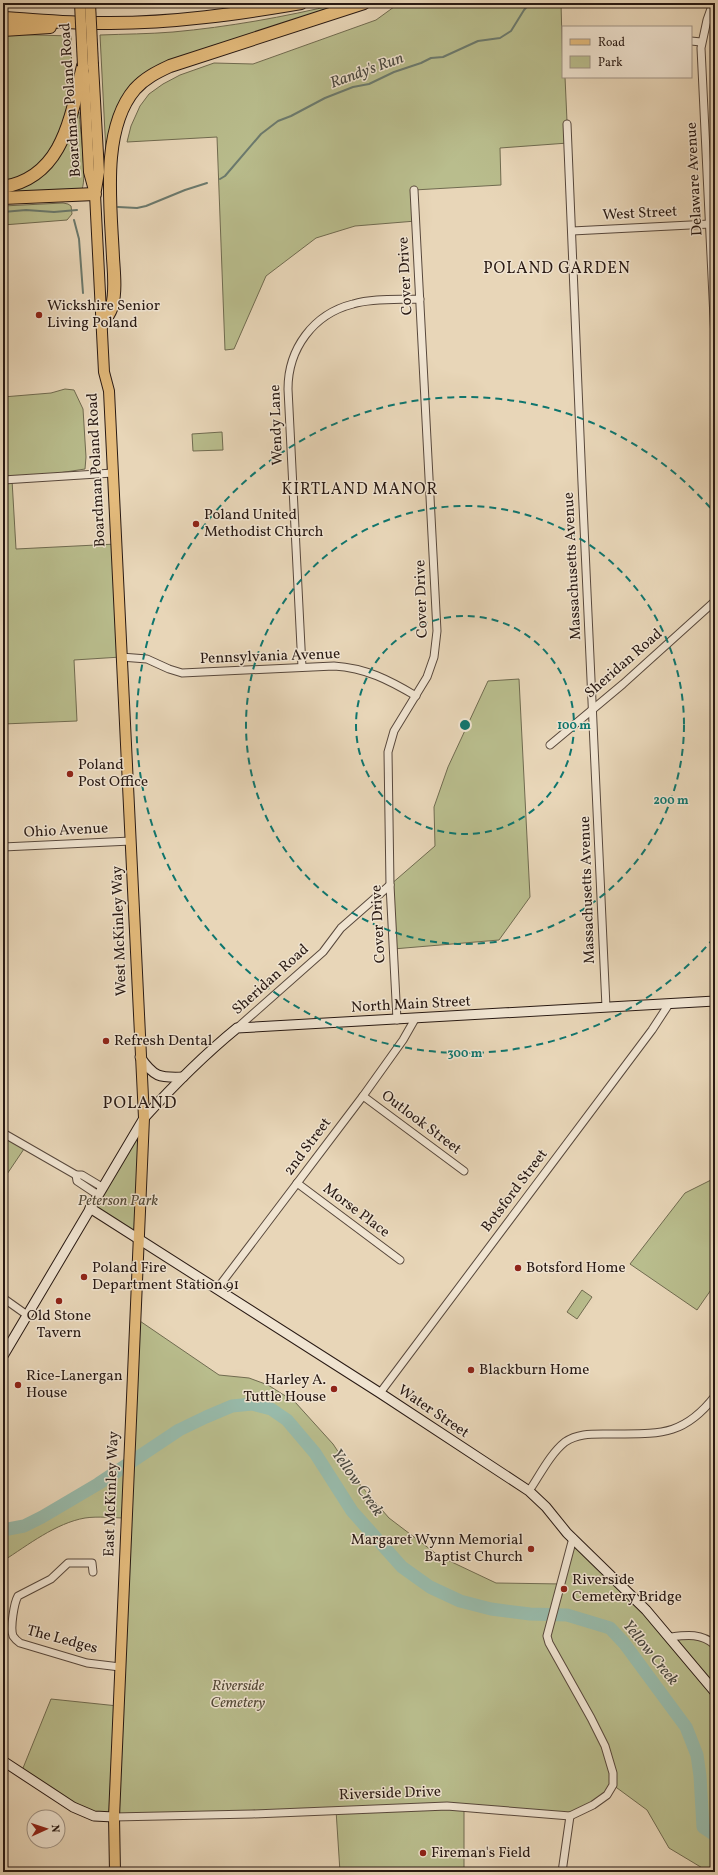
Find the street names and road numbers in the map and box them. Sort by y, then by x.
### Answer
street label: Boardman Poland Road [55,22,87,178]
street label: Delaware Avenue [682,121,708,237]
street label: West Street [602,202,678,226]
street label: Cover Drive [393,236,419,316]
street label: Wendy Lane [265,384,289,466]
street label: Boardman Poland Road [82,392,112,548]
street label: Massachusetts Avenue [559,492,587,640]
street label: Cover Drive [410,559,434,639]
street label: Sheridan Road [581,624,667,704]
street label: Pennsylvania Avenue [199,644,341,670]
street label: Massachusetts Avenue [575,816,601,964]
street label: Ohio Avenue [23,818,109,844]
street label: West McKinley Way [107,865,133,997]
street label: Cover Drive [366,884,392,964]
street label: Sheridan Road [228,940,314,1020]
street label: North Main Street [351,991,471,1019]
street label: Outlook Street [377,1086,465,1160]
street label: 2nd Street [279,1114,337,1180]
street label: Botsford Street [477,1145,553,1237]
street label: Morse Place [318,1179,394,1243]
street label: Water Street [393,1380,473,1444]
street label: East McKinley Way [99,1431,125,1557]
street label: The Ledges [24,1620,100,1660]
street label: Riverside Drive [339,1782,441,1806]

